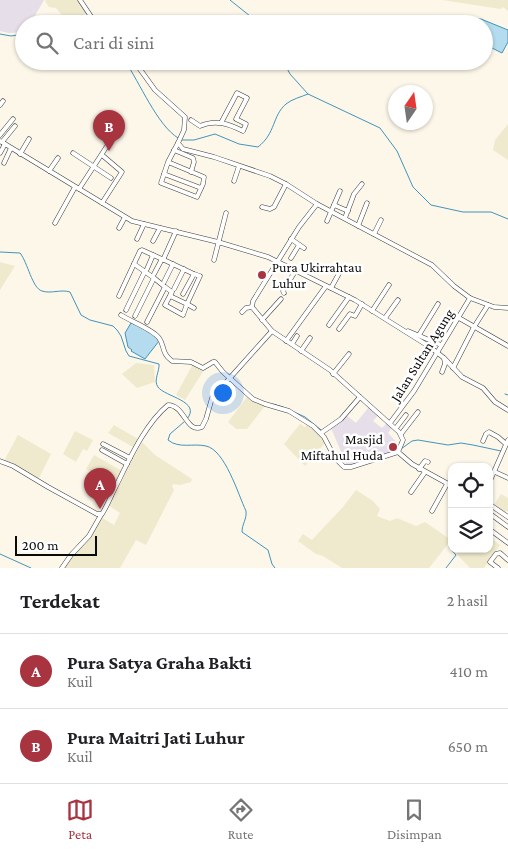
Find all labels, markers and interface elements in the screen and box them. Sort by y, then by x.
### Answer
search box [15,15,493,70]
icon: search [33,29,61,57]
text: Cari di sini [73,32,154,53]
north arrow [388,85,433,130]
pin: B [93,110,125,151]
place label: Pura Ukirrahtau Luhur [272,259,362,291]
marker: Pura Ukirrahtau Luhur [256,269,268,281]
street label: Jalan Sultan Agung [386,306,457,406]
your location [210,380,236,406]
place label: Masjid Miftahul Huda [301,431,384,463]
marker: Masjid Miftahul Huda [387,441,399,453]
map controls [448,463,493,553]
button: locate [448,463,493,508]
pin: A [84,468,116,509]
button: layers [448,508,493,553]
scale bar [15,533,98,556]
text: 200 m [22,537,58,553]
text: Terdekat [20,589,100,613]
text: 2 hasil [447,592,488,609]
text: Pura Satya Graha Bakti [67,652,251,673]
text: A [31,663,41,680]
text: 410 m [450,663,488,680]
text: Kuil [67,673,93,690]
text: Pura Maitri Jati Luhur [67,727,245,748]
text: B [31,738,41,755]
text: 650 m [448,738,488,755]
text: Kuil [67,748,93,765]
tab: Peta [66,796,94,842]
tab: Rute [227,796,255,842]
tab: Disimpan [387,796,442,842]

